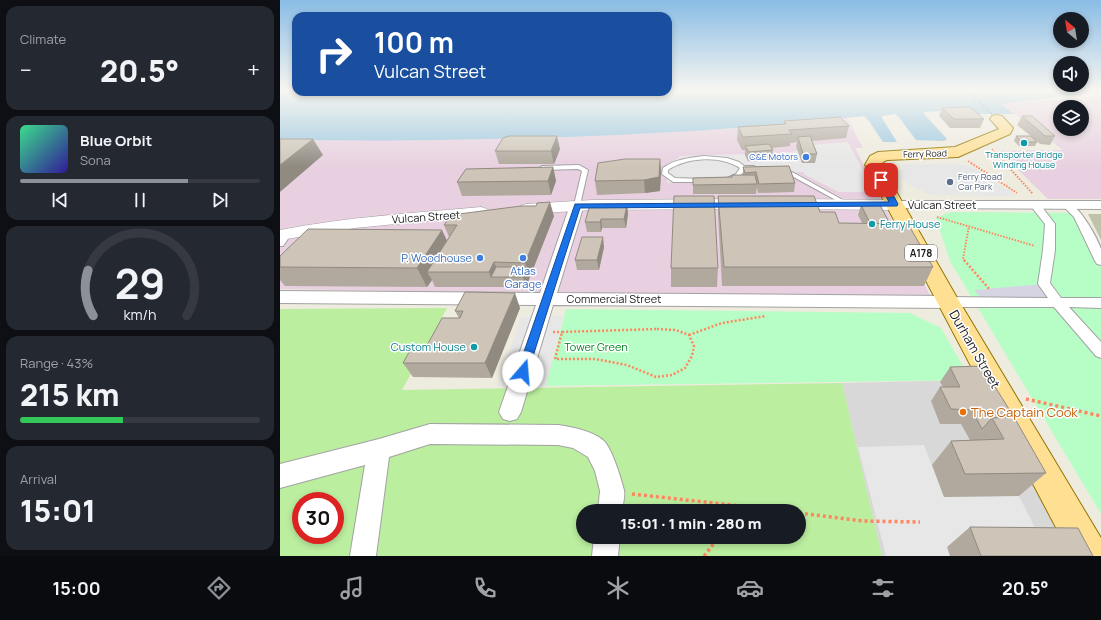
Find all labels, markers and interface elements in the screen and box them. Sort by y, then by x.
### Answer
north arrow [1053,12,1089,48]
map controls [1053,12,1089,136]
text: 100 m [374,23,454,61]
icon: right [308,28,360,80]
text: Climate [20,30,66,48]
text: 20.5° [100,50,179,91]
text: − [20,55,32,85]
text: + [247,55,260,85]
button: sound [1053,56,1089,92]
text: Vulcan Street [374,59,486,83]
button: layers [1053,100,1089,136]
text: Blue Orbit [80,130,152,151]
marker: Transporter Bridge Winding House [1019,138,1029,148]
street label: Ferry Road [903,146,947,161]
place label: Transporter Bridge Winding House [985,148,1063,171]
place label: C&E Motors [749,150,798,163]
text: Sona [80,151,111,169]
marker: C&E Motors [801,152,811,162]
pin [864,163,898,197]
icon: arrive [870,169,892,191]
place label: Ferry Road Car Park [958,170,1002,193]
marker: Ferry Road Car Park [945,177,955,187]
icon: previous [49,189,71,211]
icon: pause [129,189,151,211]
icon: next [209,189,231,211]
street label: Vulcan Street [908,197,976,212]
street label: Vulcan Street [391,207,461,226]
place label: Ferry House [880,216,941,231]
marker: Ferry House [867,219,877,229]
road number: A178 [905,245,937,261]
place label: P. Woodhouse [401,250,473,265]
marker: P. Woodhouse [475,253,485,263]
marker: Atlas Garage [518,253,528,263]
text: 29 [115,255,165,311]
place label: Atlas Garage [505,263,542,291]
street label: Commercial Street [567,291,661,306]
text: km/h [123,305,157,324]
street label: Durham Street [945,306,1005,392]
place label: Custom House [391,339,467,354]
park label: Tower Green [564,339,628,354]
marker: Custom House [469,342,479,352]
position arrow [502,351,544,393]
text: Range · 43% [20,354,93,372]
text: 215 km [20,374,119,415]
place label: The Captain Cook [971,403,1078,421]
marker: The Captain Cook [958,407,968,417]
text: Arrival [20,470,57,488]
text: 15:01 [20,490,96,531]
speed limit sign: 30 [292,492,344,544]
text: 15:01 · 1 min · 280 m [620,513,762,534]
icon: directions [205,574,233,602]
icon: music [338,574,366,602]
icon: phone [471,574,499,602]
icon: climate [604,574,632,602]
icon: car [736,574,764,602]
icon: filters [869,574,897,602]
text: 15:00 [52,576,101,600]
text: 20.5° [1002,576,1049,600]

